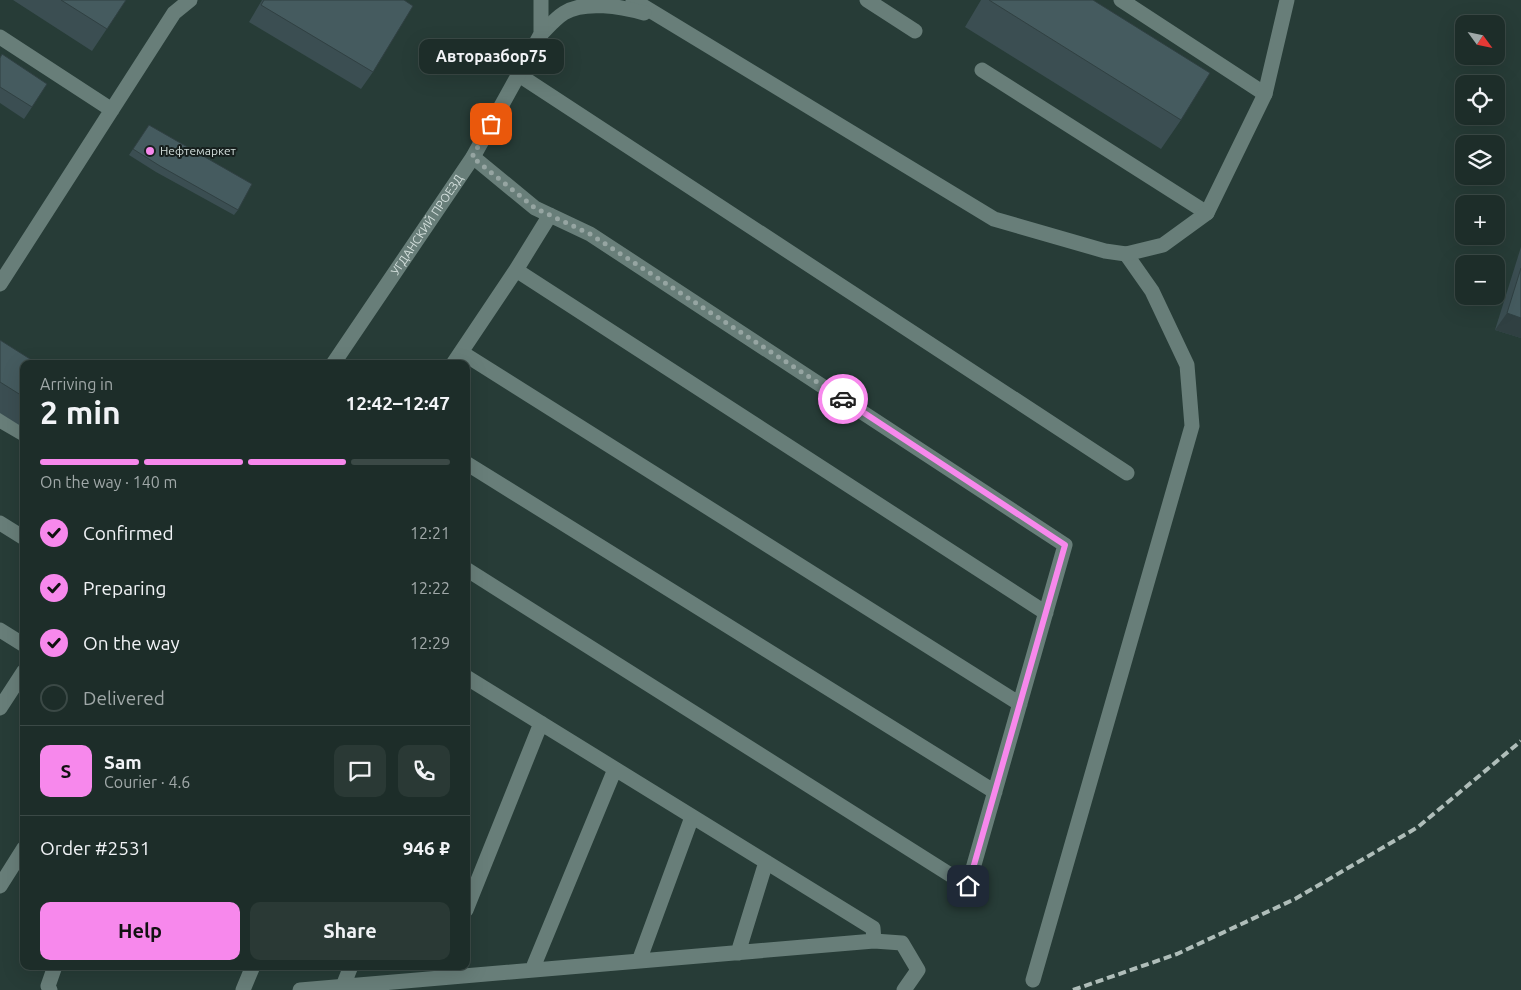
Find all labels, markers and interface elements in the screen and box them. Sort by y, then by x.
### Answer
north arrow [1455,15,1505,65]
map controls [1455,15,1505,305]
callout: Авторазбор75 [418,39,564,74]
text: Авторазбор75 [436,47,547,65]
button: locate [1455,75,1505,125]
pin [470,103,512,145]
icon: bag [477,110,505,138]
button: layers [1455,135,1505,185]
place label: Нефтемаркет [160,144,237,157]
marker: Нефтемаркет [144,145,156,157]
street label: УГДАНСКИЙ ПРОЕЗД [388,172,465,277]
button: + [1455,195,1505,245]
button: − [1455,255,1505,305]
courier [818,374,868,424]
text: Arriving in [40,375,113,393]
icon: car [829,385,857,413]
text: 12:42–12:47 [345,392,450,414]
text: 2 min [40,394,121,430]
text: On the way · 140 m [40,473,177,491]
icon: check [40,519,68,547]
text: Confirmed [83,522,174,544]
text: 12:21 [410,524,450,542]
icon: check [40,574,68,602]
text: Preparing [83,577,167,599]
text: 12:22 [410,579,450,597]
icon: check [40,629,68,657]
text: On the way [83,632,180,654]
text: 12:29 [410,634,450,652]
text: Delivered [83,687,165,709]
button: chat [334,745,386,797]
button: phone [398,745,450,797]
text: Sam [104,751,142,773]
text: S [61,760,71,782]
text: Courier · 4.6 [104,773,190,791]
text: Order #2531 [40,837,150,859]
text: 946 ₽ [403,837,450,859]
pin [947,865,989,907]
icon: home [954,872,982,900]
button: Help [40,902,240,960]
button: Share [250,902,450,960]

